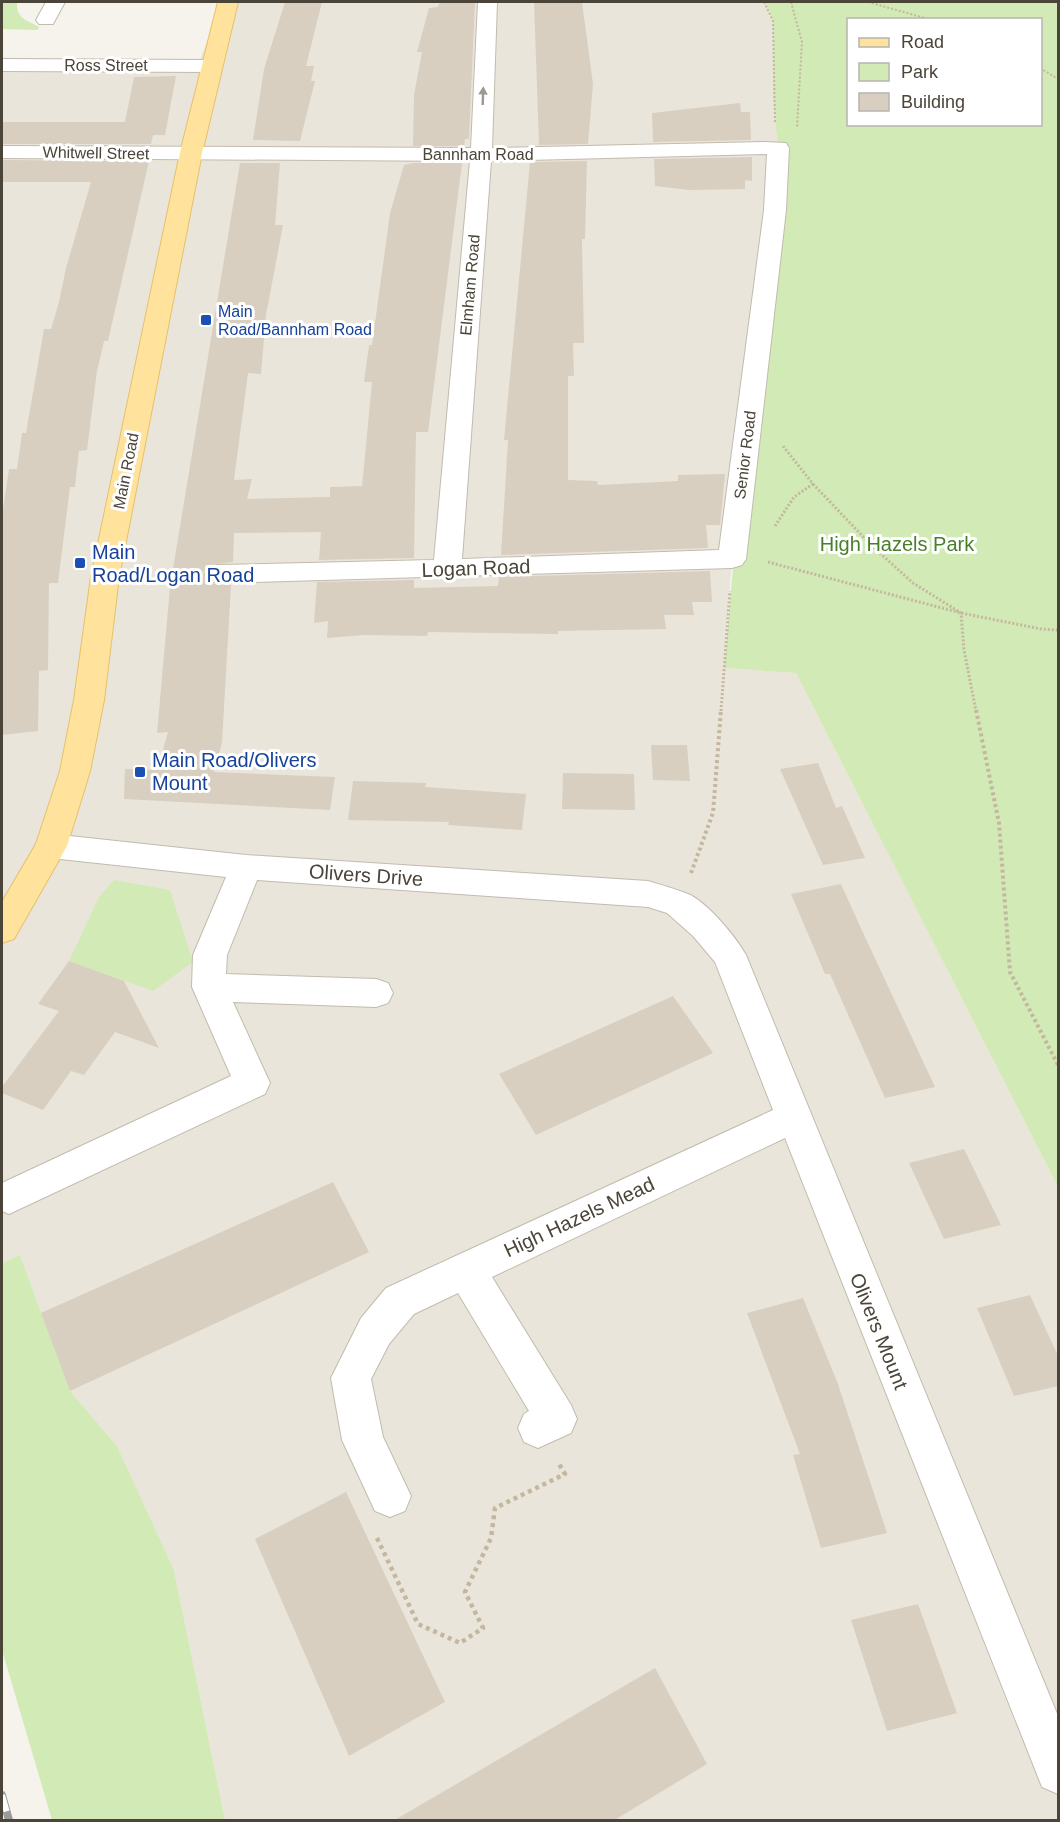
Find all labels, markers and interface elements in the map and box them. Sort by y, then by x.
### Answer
legend [847,18,1042,126]
text: Road [901,32,944,52]
street label: Ross Street [64,57,148,74]
text: Park [901,62,939,82]
one-way arrow [479,87,488,106]
text: Building [901,92,965,112]
street label: Whitwell Street [43,144,150,162]
street label: Bannham Road [422,146,534,163]
street label: Elmham Road [457,234,483,336]
place label: Main Road/Bannham Road [218,303,372,338]
marker: Main Road/Bannham Road [199,313,213,327]
street label: Senior Road [731,410,759,500]
street label: Main Road [110,431,142,511]
park label: High Hazels Park [820,533,975,555]
place label: Main Road/Logan Road [92,541,254,586]
street label: Logan Road [421,555,531,581]
marker: Main Road/Logan Road [73,556,87,570]
place label: Main Road/Olivers Mount [152,749,317,794]
marker: Main Road/Olivers Mount [133,765,147,779]
street label: Olivers Drive [308,860,424,890]
street label: High Hazels Mead [500,1172,658,1262]
street label: Olivers Mount [846,1270,912,1393]

